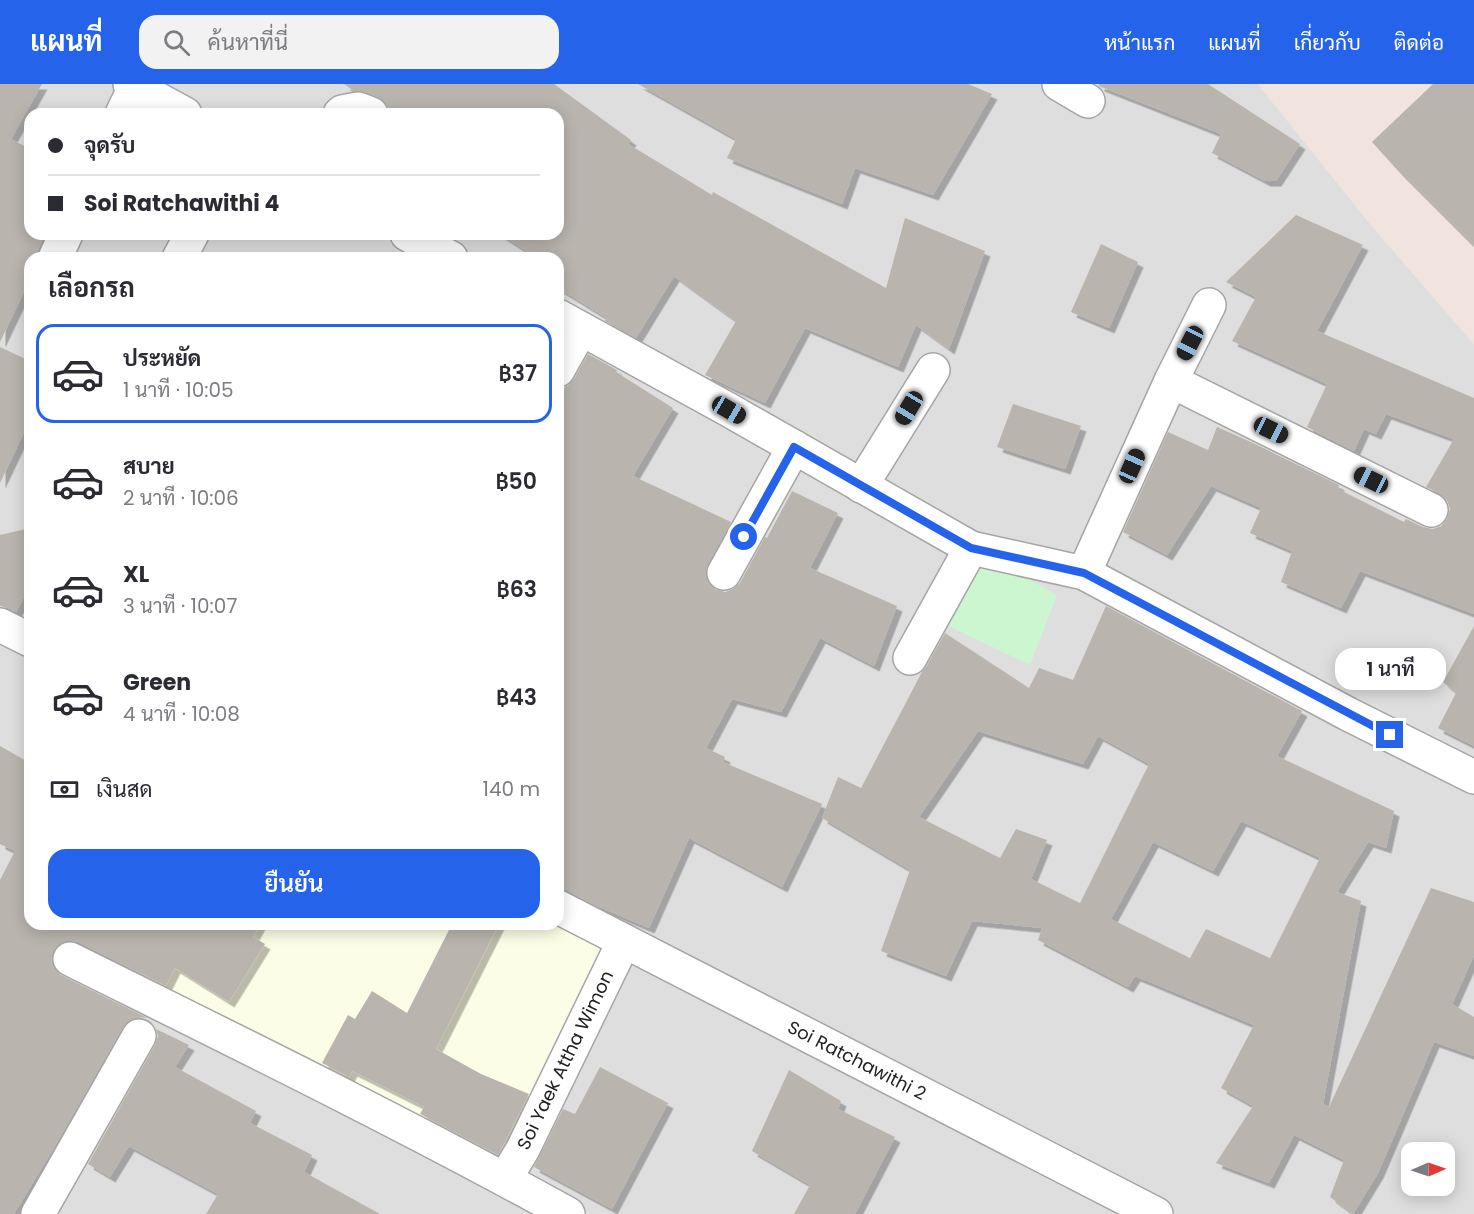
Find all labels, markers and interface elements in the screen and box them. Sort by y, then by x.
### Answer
search box [139,15,559,69]
text: แผนที่ [30,22,103,61]
icon: search [160,26,193,59]
text: ค้นหาที่นี่ [208,27,288,58]
text: หน้าแรก [1104,28,1175,57]
text: แผนที่ [1208,28,1261,57]
text: เกี่ยวกับ [1294,28,1361,57]
text: ติดต่อ [1394,28,1444,57]
text: จุดรับ [84,130,135,161]
text: Soi Ratchawithi 4 [84,188,279,219]
text: เลือกรถ [48,269,135,306]
car [1174,323,1206,363]
text: ประหยัด [123,343,201,374]
icon: car [51,347,105,401]
text: ฿37 [499,358,537,389]
text: 1 นาที · 10:05 [123,376,234,404]
car [892,388,926,428]
car [709,393,749,427]
car [1251,414,1291,446]
car [1116,446,1148,486]
text: สบาย [123,451,175,482]
icon: car [51,455,105,509]
car [1351,464,1391,496]
text: ฿50 [495,466,537,497]
text: 2 นาที · 10:06 [123,484,239,512]
route start [730,523,757,550]
text: XL [123,559,149,590]
icon: car [51,563,105,617]
text: ฿63 [497,574,537,605]
text: 3 นาที · 10:07 [123,592,237,620]
callout: 1 นาที [1334,648,1446,690]
text: 1 นาที [1366,655,1415,683]
text: Green [123,667,191,698]
icon: car [51,671,105,725]
text: ฿43 [496,682,537,713]
text: 4 นาที · 10:08 [123,700,240,728]
route end [1376,721,1403,748]
icon: cash [48,773,81,806]
text: เงินสด [96,774,153,805]
text: 140 m [483,775,540,803]
button: ยืนยัน [48,849,540,918]
street label: Soi Yaek Attha Wimon [511,966,619,1154]
street label: Soi Ratchawithi 2 [783,1014,931,1106]
north arrow [1401,1142,1455,1196]
map controls [1401,1142,1455,1196]

